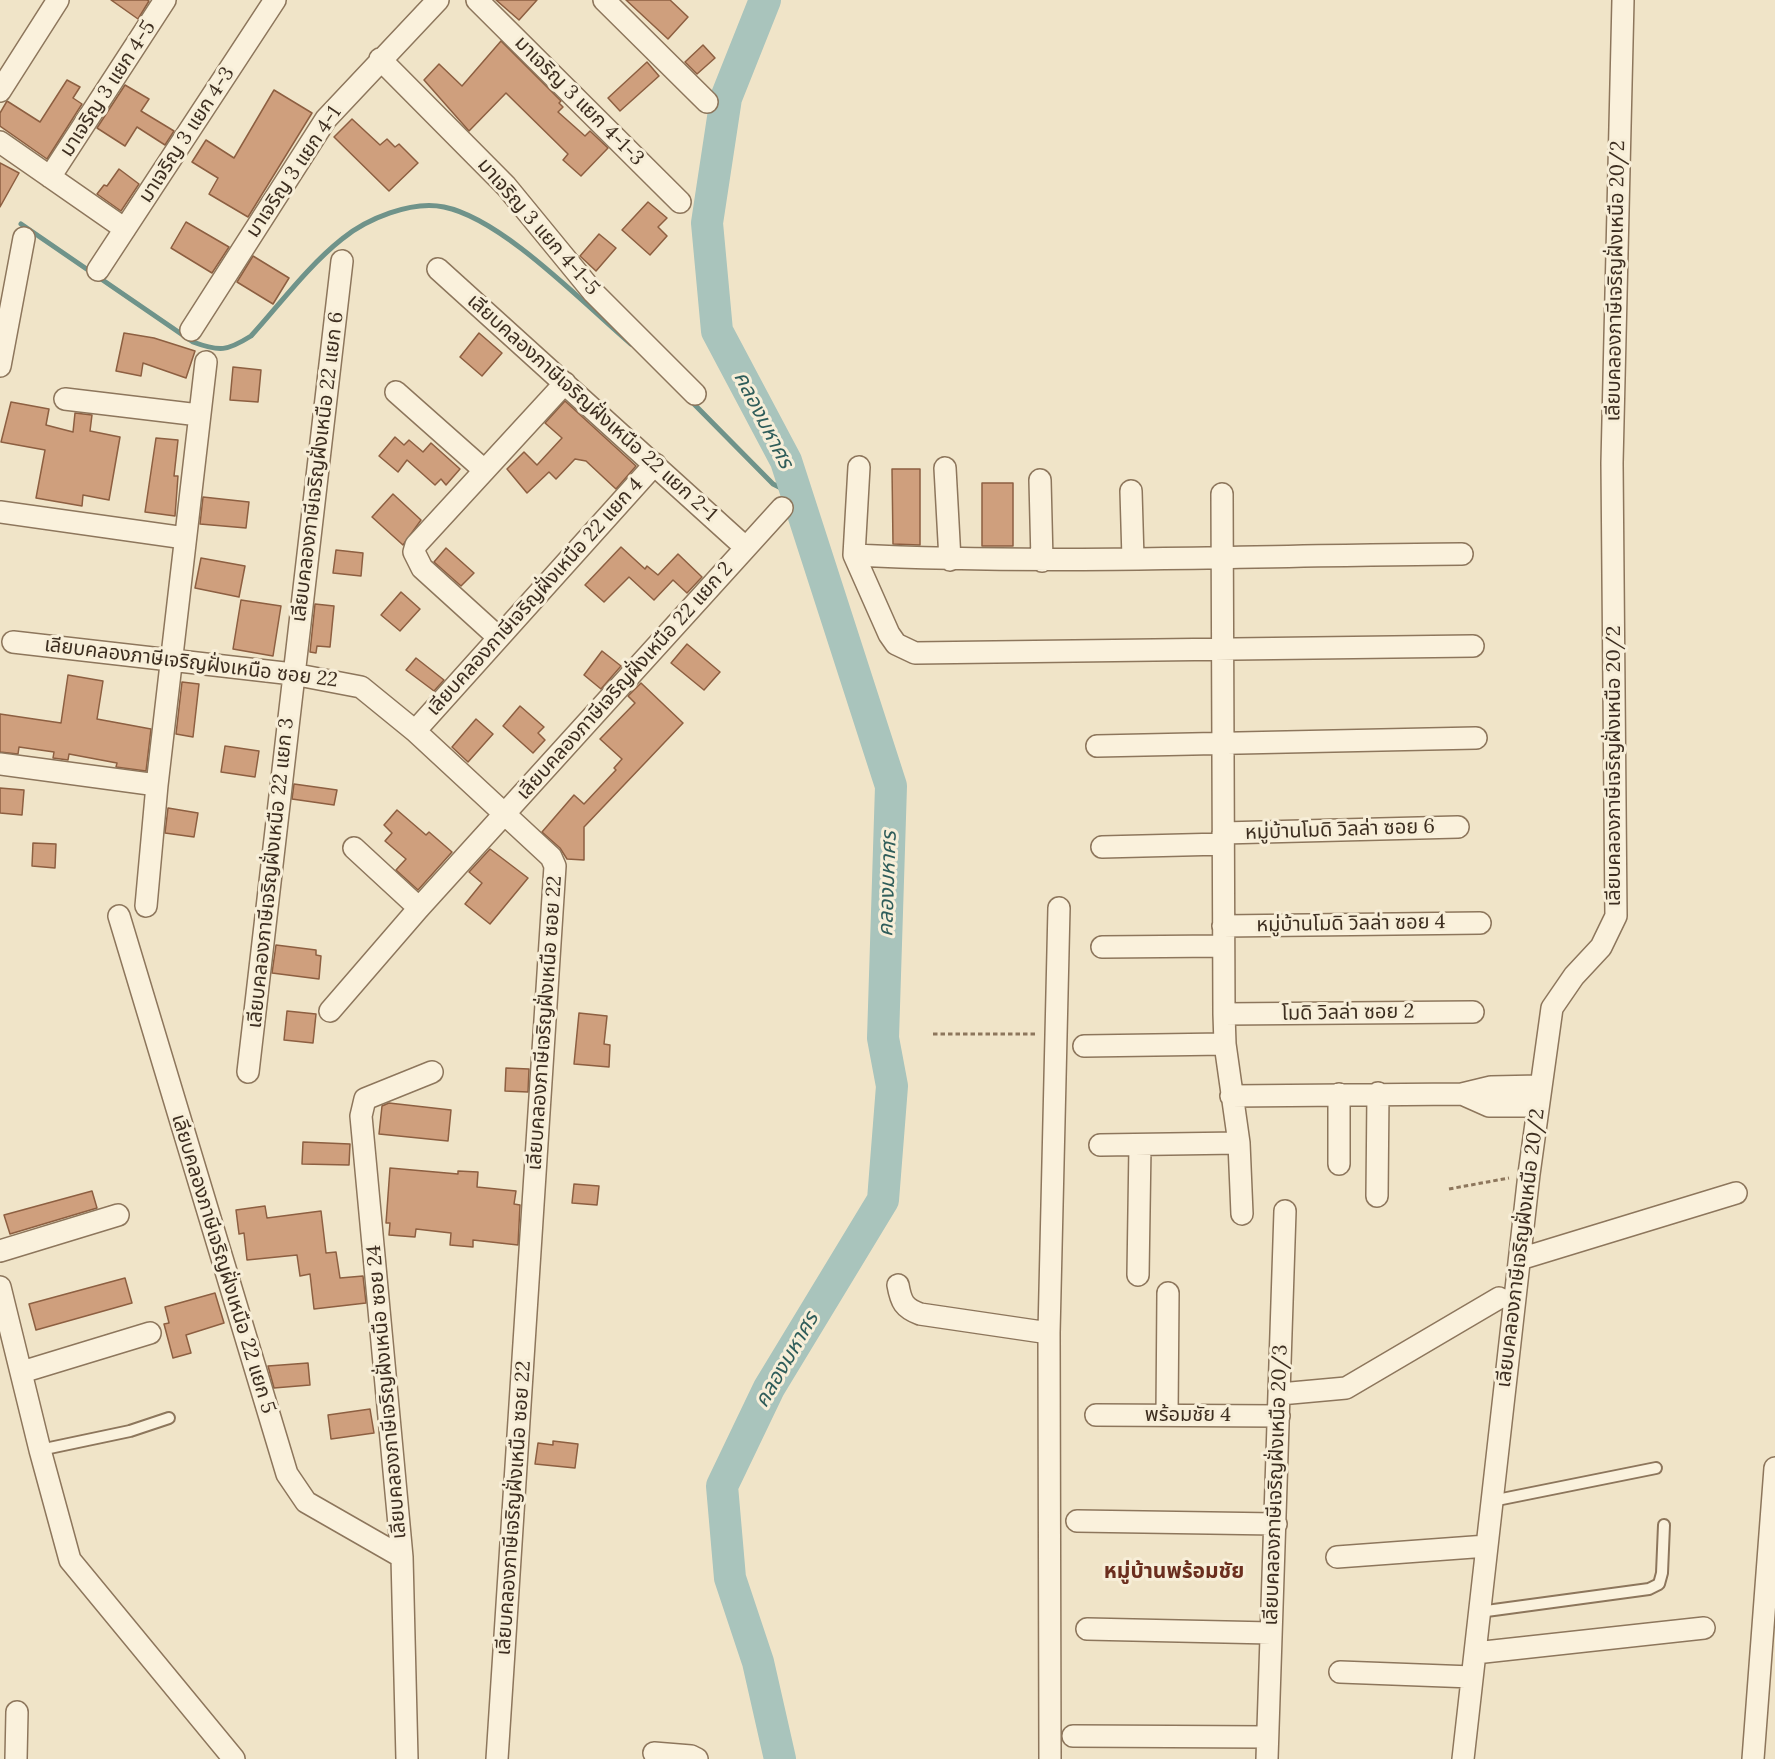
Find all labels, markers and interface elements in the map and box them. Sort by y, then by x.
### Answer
street label: มาเจริญ 3 แยก 4-5 [55,16,161,162]
street label: มาเจริญ 3 แยก 4-1-3 [509,31,649,171]
street label: มาเจริญ 3 แยก 4-3 [134,63,240,207]
street label: มาเจริญ 3 แยก 4-1 [241,102,347,242]
street label: เลียบคลองภาษีเจริญฝั่งเหนือ 20/2 [1602,140,1630,422]
street label: มาเจริญ 3 แยก 4-1-5 [472,154,604,300]
street label: เลียบคลองภาษีเจริญฝั่งเหนือ 22 แยก 2-1 [462,289,722,527]
street label: เลียบคลองภาษีเจริญฝั่งเหนือ 22 แยก 6 [287,310,349,624]
water label: คลองมหาศร [728,367,798,473]
street label: เลียบคลองภาษีเจริญฝั่งเหนือ 22 แยก 4 [422,473,648,721]
street label: เลียบคลองภาษีเจริญฝั่งเหนือ 22 แยก 2 [512,557,738,805]
street label: เลียบคลองภาษีเจริญฝั่งเหนือ 20/2 [1602,625,1626,907]
street label: เลียบคลองภาษีเจริญฝั่งเหนือ ซอย 22 [43,633,339,693]
street label: เลียบคลองภาษีเจริญฝั่งเหนือ 22 แยก 3 [243,717,299,1029]
street label: หมู่บ้านโมดิ วิลล่า ซอย 6 [1245,815,1435,845]
water label: คลองมหาศร [874,831,902,937]
street label: เลียบคลองภาษีเจริญฝั่งเหนือ ซอย 22 [523,875,567,1171]
street label: หมู่บ้านโมดิ วิลล่า ซอย 4 [1256,910,1446,938]
street label: โมดิ วิลล่า ซอย 2 [1282,1000,1414,1026]
street label: เลียบคลองภาษีเจริญฝั่งเหนือ 20/2 [1492,1107,1550,1389]
street label: เลียบคลองภาษีเจริญฝั่งเหนือ 22 แยก 5 [166,1111,280,1417]
street label: เลียบคลองภาษีเจริญฝั่งเหนือ ซอย 24 [362,1244,412,1540]
water label: คลองมหาศร [750,1308,824,1412]
street label: เลียบคลองภาษีเจริญฝั่งเหนือ 20/3 [1259,1344,1293,1626]
street label: เลียบคลองภาษีเจริญฝั่งเหนือ ซอย 22 [492,1360,536,1656]
street label: พร้อมชัย 4 [1145,1403,1231,1427]
district label: หมู่บ้านพร้อมชัย [1104,1559,1244,1585]

